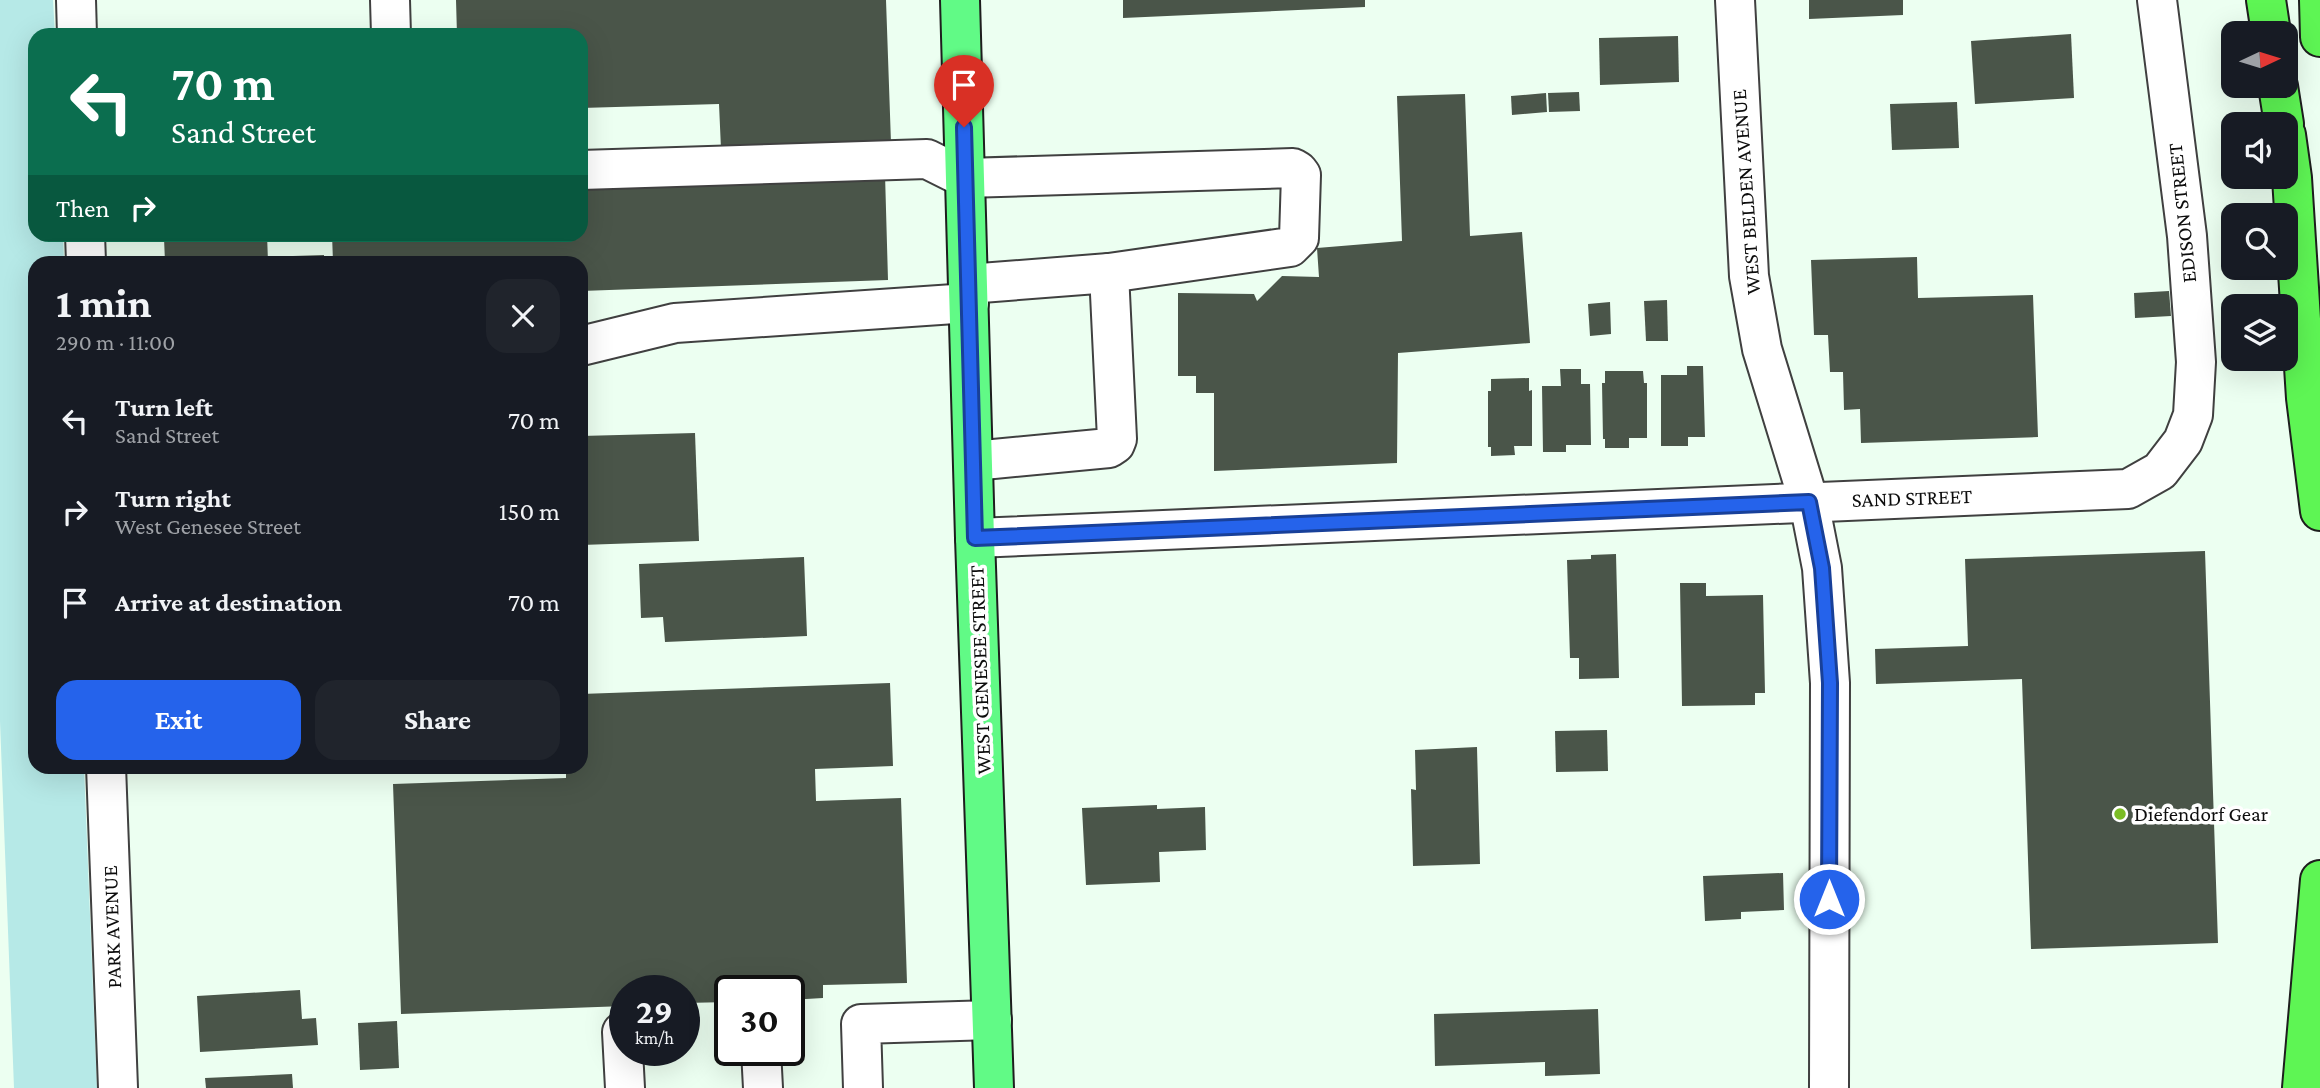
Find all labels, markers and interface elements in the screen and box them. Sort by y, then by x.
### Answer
north arrow [2221,21,2298,98]
map controls [2221,21,2298,371]
pin [934,55,994,127]
icon: left [56,56,147,147]
text: 70 m [171,56,275,111]
icon: arrive [945,66,983,104]
street label: WEST BELDEN AVENUE [1727,88,1765,296]
button: sound [2221,112,2298,189]
text: Sand Street [171,114,316,150]
street label: EDISON STREET [2163,141,2201,284]
icon: right [124,189,162,227]
text: Then [56,194,110,223]
button: search [2221,203,2298,280]
text: 1 min [56,279,152,326]
button: close [486,279,560,353]
button: layers [2221,294,2298,371]
text: 290 m · 11:00 [56,329,175,355]
text: Turn left [115,393,213,422]
icon: left [56,402,94,440]
text: 70 m [508,406,560,435]
text: Sand Street [115,422,219,448]
text: Turn right [115,484,231,513]
street label: SAND STREET [1851,484,1973,512]
icon: right [56,493,94,531]
text: 150 m [499,497,560,526]
text: West Genesee Street [115,513,301,539]
street label: WEST GENESEE STREET [964,564,996,775]
icon: arrive [56,584,94,622]
text: Arrive at destination [115,588,342,617]
text: 70 m [508,588,560,617]
button: Exit [56,680,301,760]
button: Share [315,680,560,760]
place label: Diefendorf Gear [2134,802,2269,826]
marker: Diefendorf Gear [2112,806,2128,822]
position arrow [1792,862,1866,936]
street label: PARK AVENUE [98,865,126,989]
speed limit sign: 30 [714,975,805,1066]
text: 29 [636,992,673,1031]
text: km/h [635,1028,674,1048]

